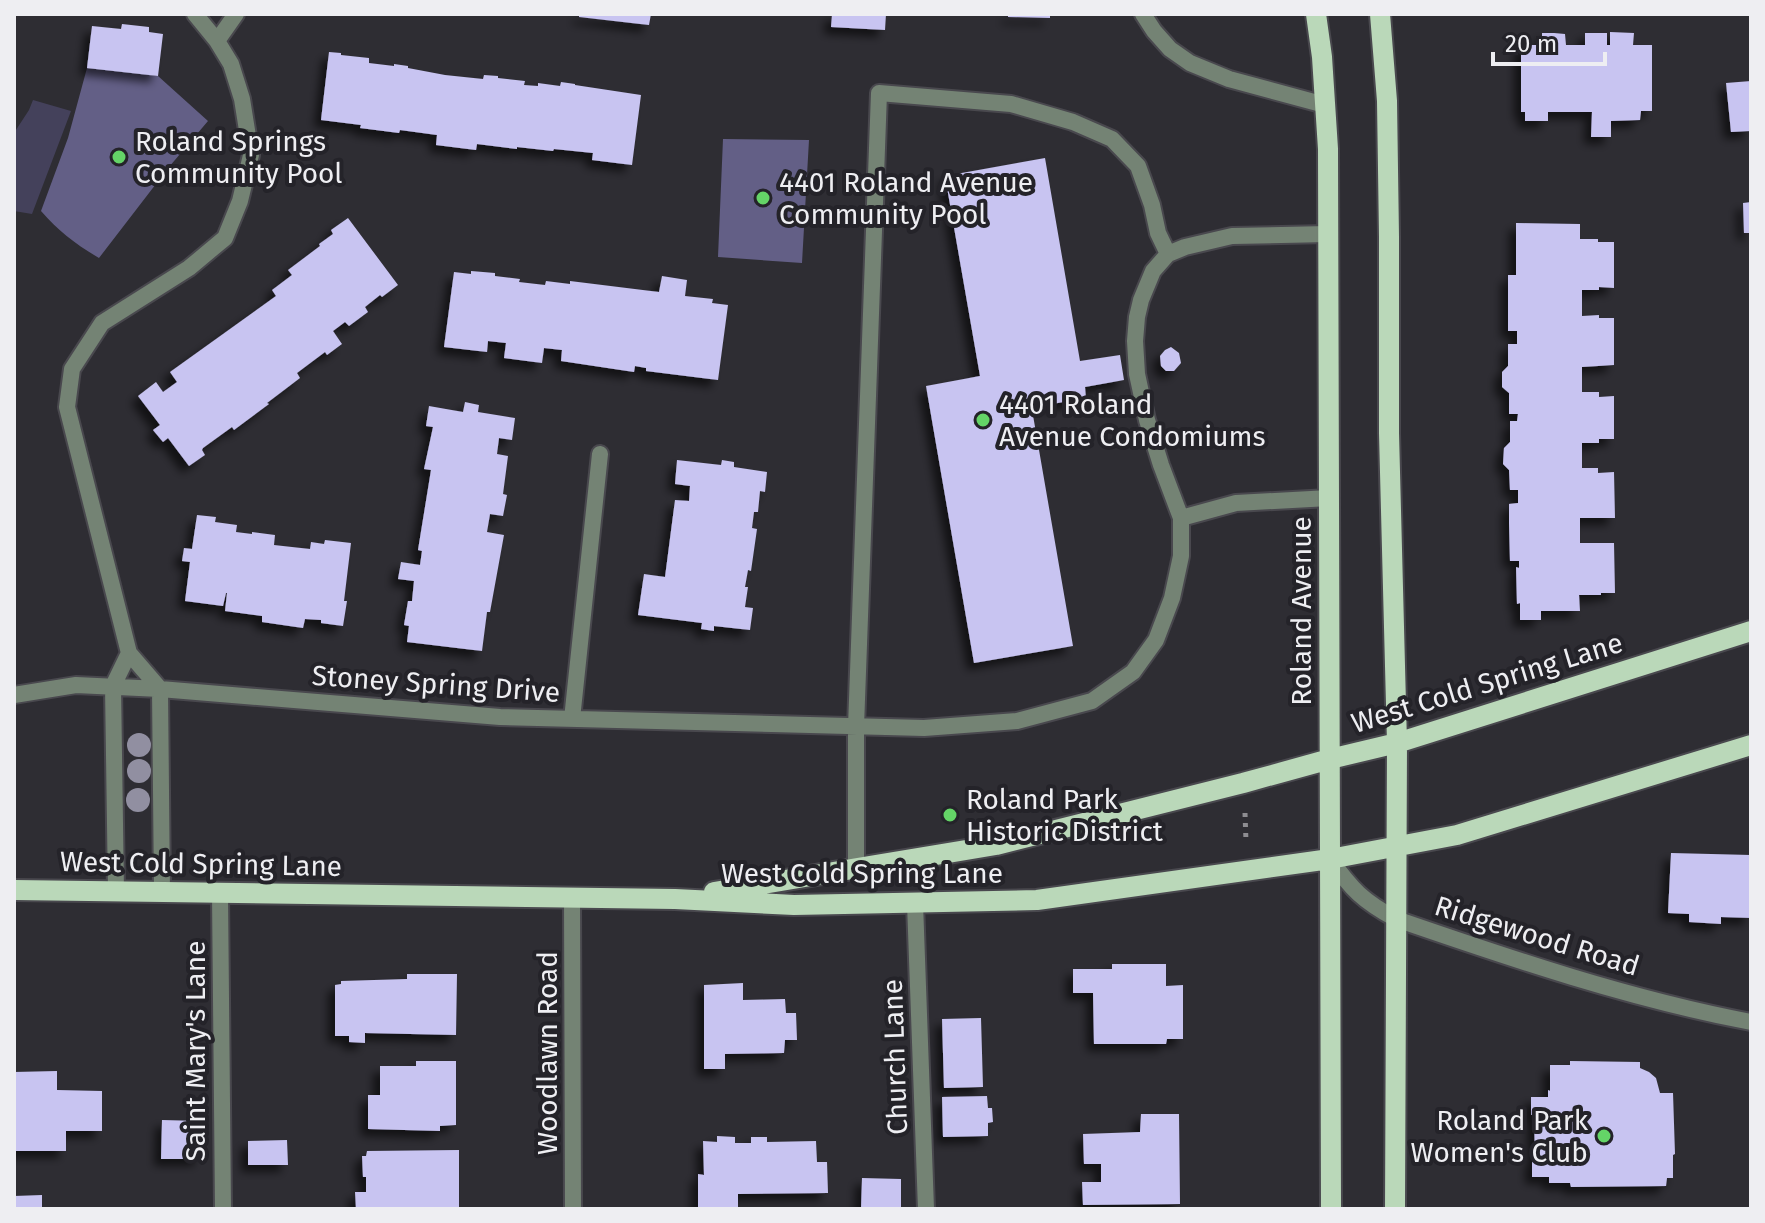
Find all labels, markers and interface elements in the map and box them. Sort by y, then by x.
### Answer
scale bar [1493,16,1605,66]
text: 20 m [1505,30,1557,58]
place label: Roland Springs Community Pool [135,125,343,190]
marker: Roland Springs Community Pool [110,148,128,166]
place label: 4401 Roland Avenue Community Pool [779,166,1033,231]
marker: 4401 Roland Avenue Community Pool [754,189,772,207]
place label: 4401 Roland Avenue Condomiums [999,388,1266,453]
marker: 4401 Roland Avenue Condomiums [974,411,992,429]
street label: Roland Avenue [1285,516,1318,706]
street label: West Cold Spring Lane [1347,626,1627,740]
street label: Stoney Spring Drive [311,659,561,709]
place label: Roland Park Historic District [966,783,1164,848]
marker: Roland Park Historic District [941,806,959,824]
street label: West Cold Spring Lane [60,845,342,883]
street label: West Cold Spring Lane [721,857,1003,890]
street label: Ridgewood Road [1431,889,1643,983]
street label: Saint Mary's Lane [179,941,212,1161]
street label: Woodlawn Road [531,951,564,1155]
street label: Church Lane [876,979,914,1135]
place label: Roland Park Women's Club [1411,1104,1589,1169]
marker: Roland Park Women's Club [1595,1127,1613,1145]

